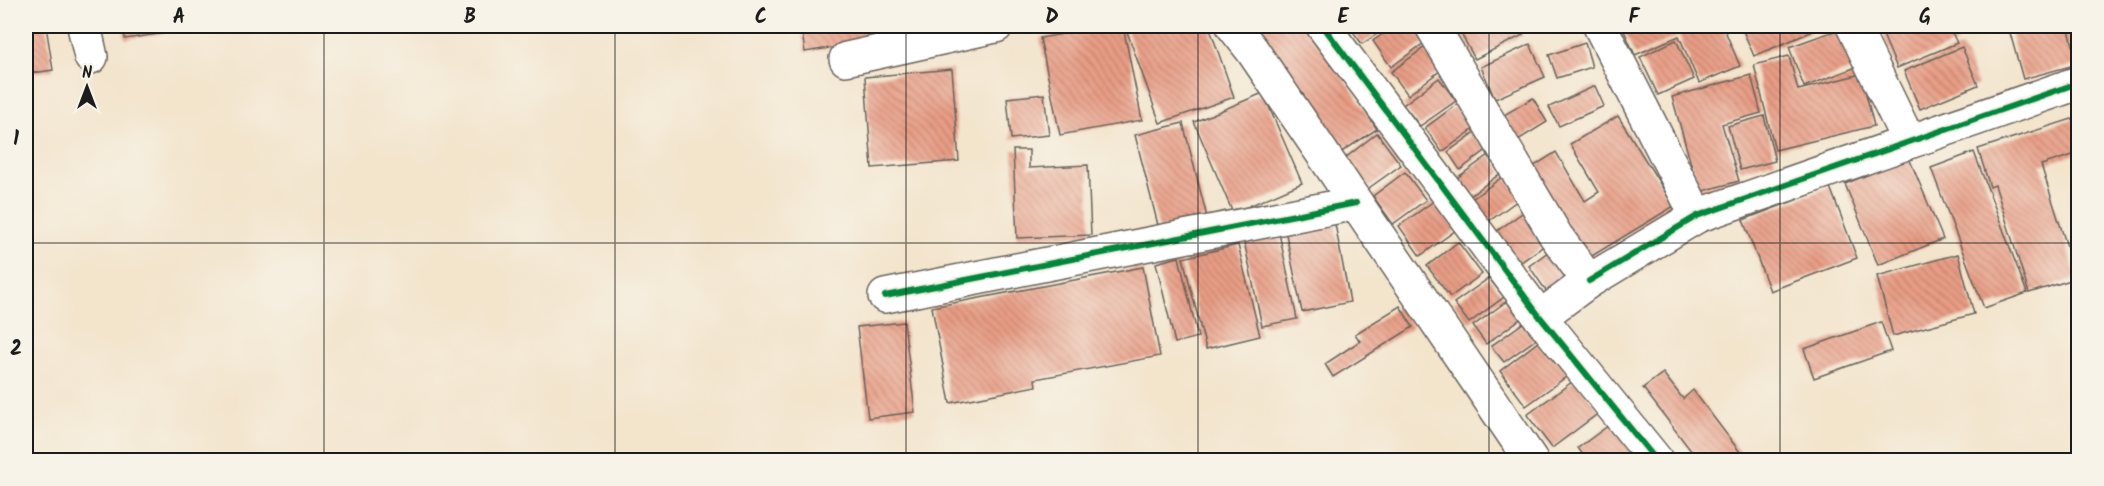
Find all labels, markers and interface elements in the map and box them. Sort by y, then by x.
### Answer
text: A [173,2,185,34]
text: B [464,2,476,34]
text: C [755,2,767,34]
text: D [1045,2,1059,34]
text: E [1337,2,1349,34]
text: F [1629,2,1641,34]
text: G [1919,2,1931,34]
north arrow [57,57,117,117]
text: N [82,61,92,86]
text: 1 [13,124,19,156]
text: 2 [10,334,22,366]

